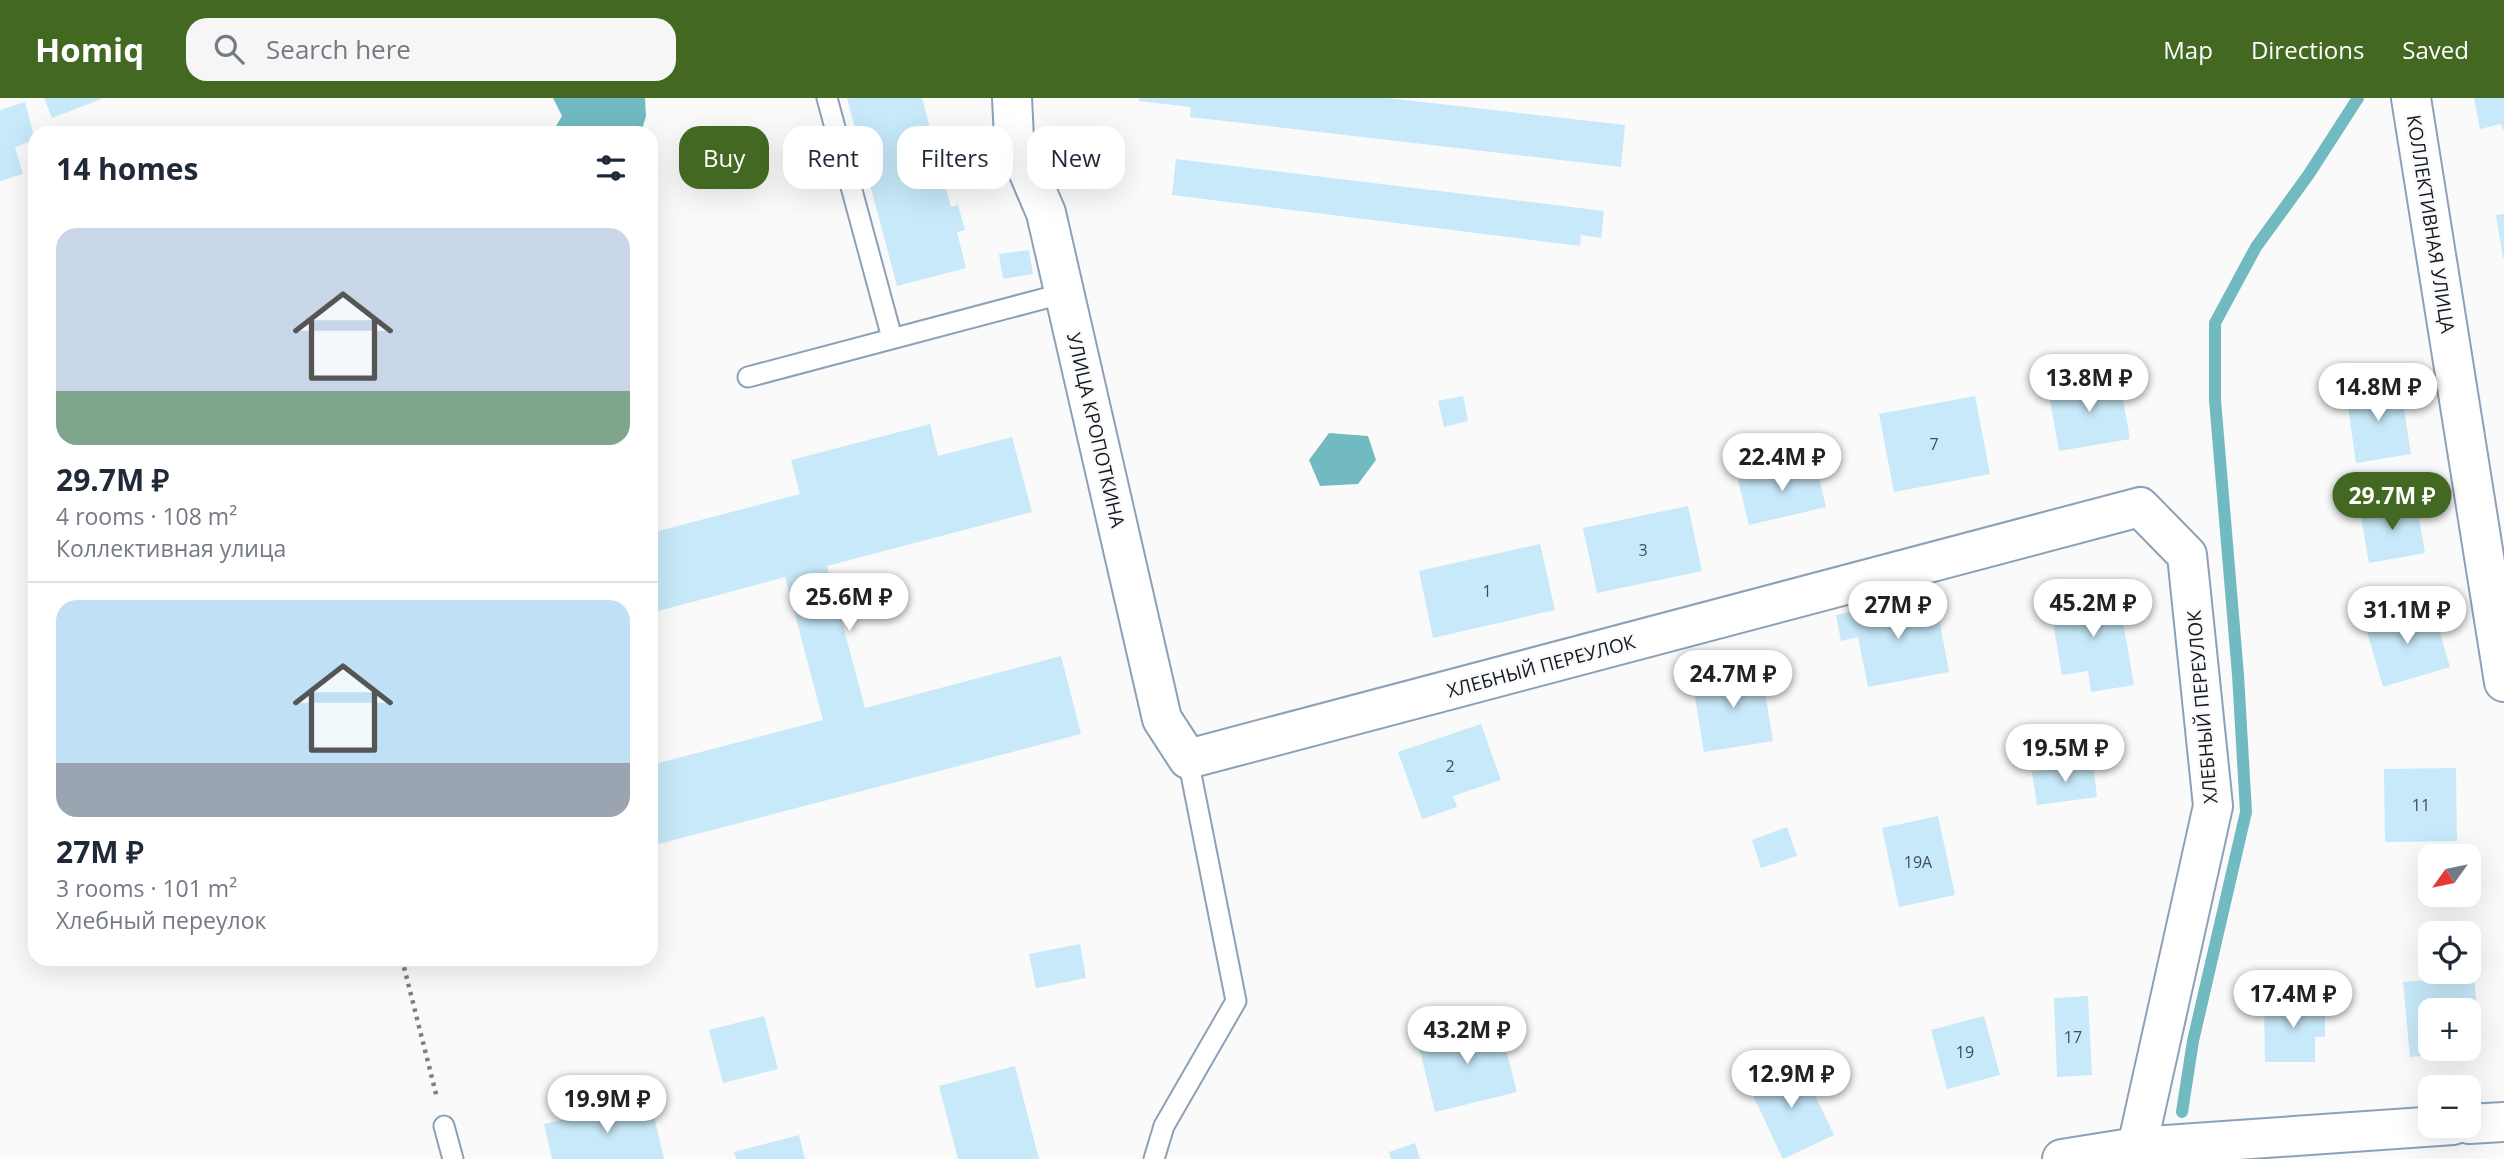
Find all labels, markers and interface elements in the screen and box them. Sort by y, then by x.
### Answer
search box [186,18,676,81]
text: Homiq [35,27,144,72]
icon: search [210,30,248,68]
text: Search here [266,31,411,67]
text: Map [2163,33,2213,66]
text: Directions [2251,33,2364,66]
text: Saved [2402,33,2469,66]
street label: КОЛЛЕКТИВНАЯ УЛИЦА [2401,113,2461,335]
chip: Buy [679,126,769,189]
chip: Rent [783,126,883,189]
chip: Filters [897,126,1013,189]
chip: New [1027,126,1125,189]
text: 14 homes [56,148,199,189]
icon: filters [592,149,630,187]
icon: home [280,273,406,399]
street label: УЛИЦА КРОПОТКИНА [1061,330,1131,530]
pin: 13.8M ₽ [2024,354,2154,414]
text: 13.8M ₽ [2045,361,2133,393]
pin: 14.8M ₽ [2313,364,2443,423]
text: 14.8M ₽ [2334,370,2422,402]
house number: 7 [1929,433,1939,455]
pin: 22.4M ₽ [1717,434,1847,493]
text: 22.4M ₽ [1738,440,1826,472]
text: 29.7M ₽ [56,459,170,500]
pin: 29.7M ₽ [2327,472,2457,532]
text: 29.7M ₽ [2348,479,2436,511]
text: 4 rooms · 108 m² [56,500,237,532]
text: Коллективная улица [56,532,286,564]
house number: 3 [1638,539,1648,561]
pin: 25.6M ₽ [784,574,914,633]
text: 25.6M ₽ [805,580,893,612]
house number: 1 [1482,580,1492,602]
pin: 45.2M ₽ [2028,580,2158,639]
pin: 27M ₽ [1849,582,1947,641]
text: 45.2M ₽ [2049,586,2137,618]
pin: 31.1M ₽ [2342,587,2472,646]
text: 27M ₽ [1864,588,1932,620]
text: 31.1M ₽ [2363,593,2451,625]
street label: ХЛЕБНЫЙ ПЕРЕУЛОК [2181,609,2223,805]
street label: ХЛЕБНЫЙ ПЕРЕУЛОК [1444,628,1638,704]
icon: home [280,645,406,771]
pin: 24.7M ₽ [1668,650,1798,710]
text: 24.7M ₽ [1689,657,1777,689]
pin: 19.5M ₽ [2000,724,2130,784]
text: 19.5M ₽ [2021,731,2109,763]
house number: 2 [1445,755,1455,777]
house number: 11 [2412,794,2430,816]
text: 27M ₽ [56,831,144,872]
north arrow [2418,844,2482,906]
map controls [2418,844,2481,1138]
house number: 19А [1904,851,1933,873]
text: 3 rooms · 101 m² [56,872,237,904]
text: Хлебный переулок [56,904,266,936]
button: locate [2418,921,2481,984]
pin: 17.4M ₽ [2228,970,2358,1030]
text: 17.4M ₽ [2249,977,2337,1009]
button: + [2418,998,2481,1061]
pin: 43.2M ₽ [1402,1006,1532,1066]
text: 43.2M ₽ [1423,1013,1511,1045]
house number: 17 [2064,1026,2082,1048]
house number: 19 [1956,1041,1974,1063]
pin: 12.9M ₽ [1726,1051,1856,1110]
text: 12.9M ₽ [1747,1057,1835,1089]
button: − [2418,1075,2481,1138]
pin: 19.9M ₽ [542,1076,672,1135]
text: 19.9M ₽ [563,1082,651,1114]

